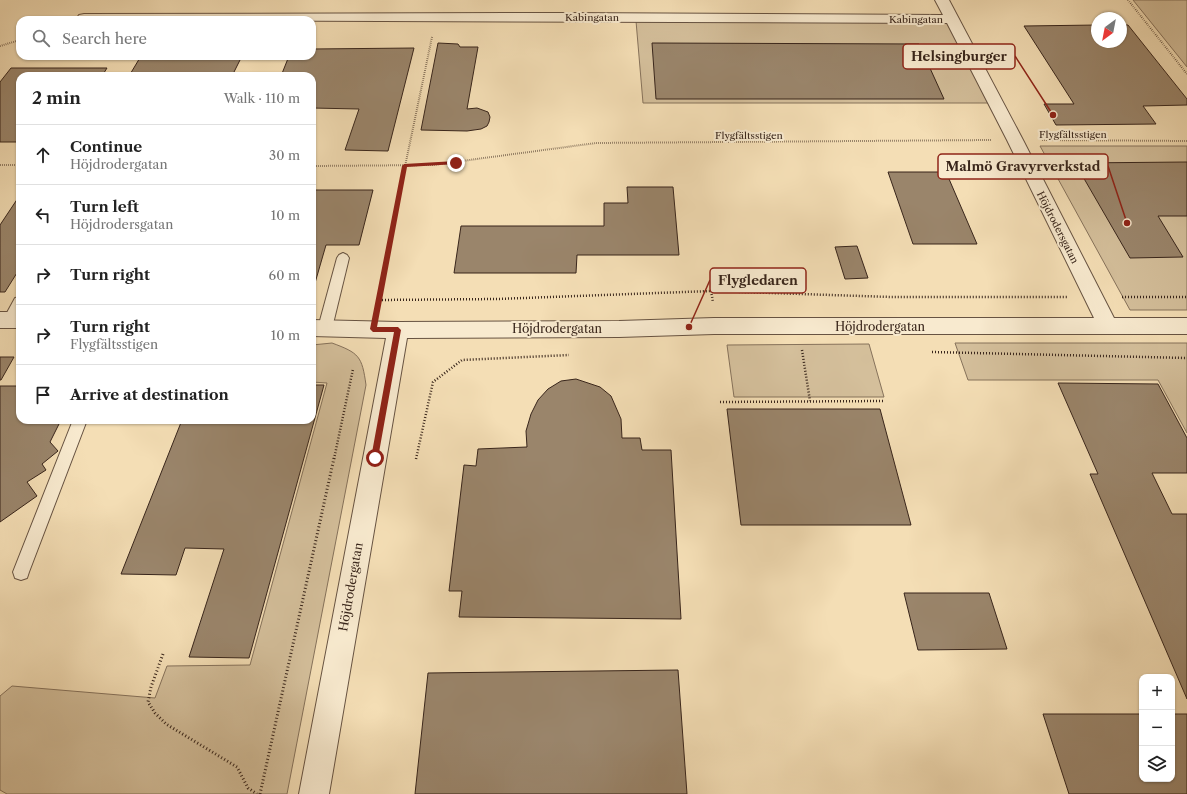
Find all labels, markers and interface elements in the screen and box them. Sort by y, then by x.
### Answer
street label: Kabingatan [565,11,620,24]
north arrow [1091,12,1127,48]
street label: Kabingatan [889,13,944,26]
search box [16,16,316,60]
icon: search [30,27,52,49]
text: Search here [62,29,147,48]
callout: Helsingburger [903,44,1015,69]
text: Helsingburger [911,48,1008,64]
text: 2 min [32,88,81,108]
text: Walk · 110 m [224,90,300,106]
street label: Flygfältsstigen [1039,128,1108,141]
street label: Flygfältsstigen [715,129,784,142]
text: Continue [70,137,142,156]
icon: ahead [32,144,54,166]
text: 30 m [269,147,300,163]
route end [447,154,465,172]
callout: Malmö Gravyrverkstad [938,154,1108,179]
text: Höjdrodergatan [70,156,168,172]
text: Malmö Gravyrverkstad [946,158,1101,174]
street label: Höjdrodersgatan [1034,189,1082,266]
text: Turn left [70,197,139,216]
icon: left [32,204,54,226]
text: 10 m [271,207,300,223]
text: Höjdrodersgatan [70,216,173,232]
icon: right [32,264,54,286]
text: Turn right [70,265,150,284]
text: 60 m [269,267,300,283]
callout: Flygledaren [710,268,806,293]
text: Flygledaren [718,272,798,288]
text: Turn right [70,317,150,336]
street label: Höjdrodergatan [835,319,926,334]
street label: Höjdrodergatan [512,321,603,336]
icon: right [32,324,54,346]
text: 10 m [271,327,300,343]
text: Flygfältsstigen [70,336,158,352]
icon: arrive [32,384,54,406]
text: Arrive at destination [70,385,229,404]
route start [366,449,384,467]
street label: Höjdrodergatan [335,541,366,633]
map controls [1139,674,1175,782]
button: + [1139,674,1175,710]
button: − [1139,710,1175,746]
button: layers [1139,746,1175,782]

